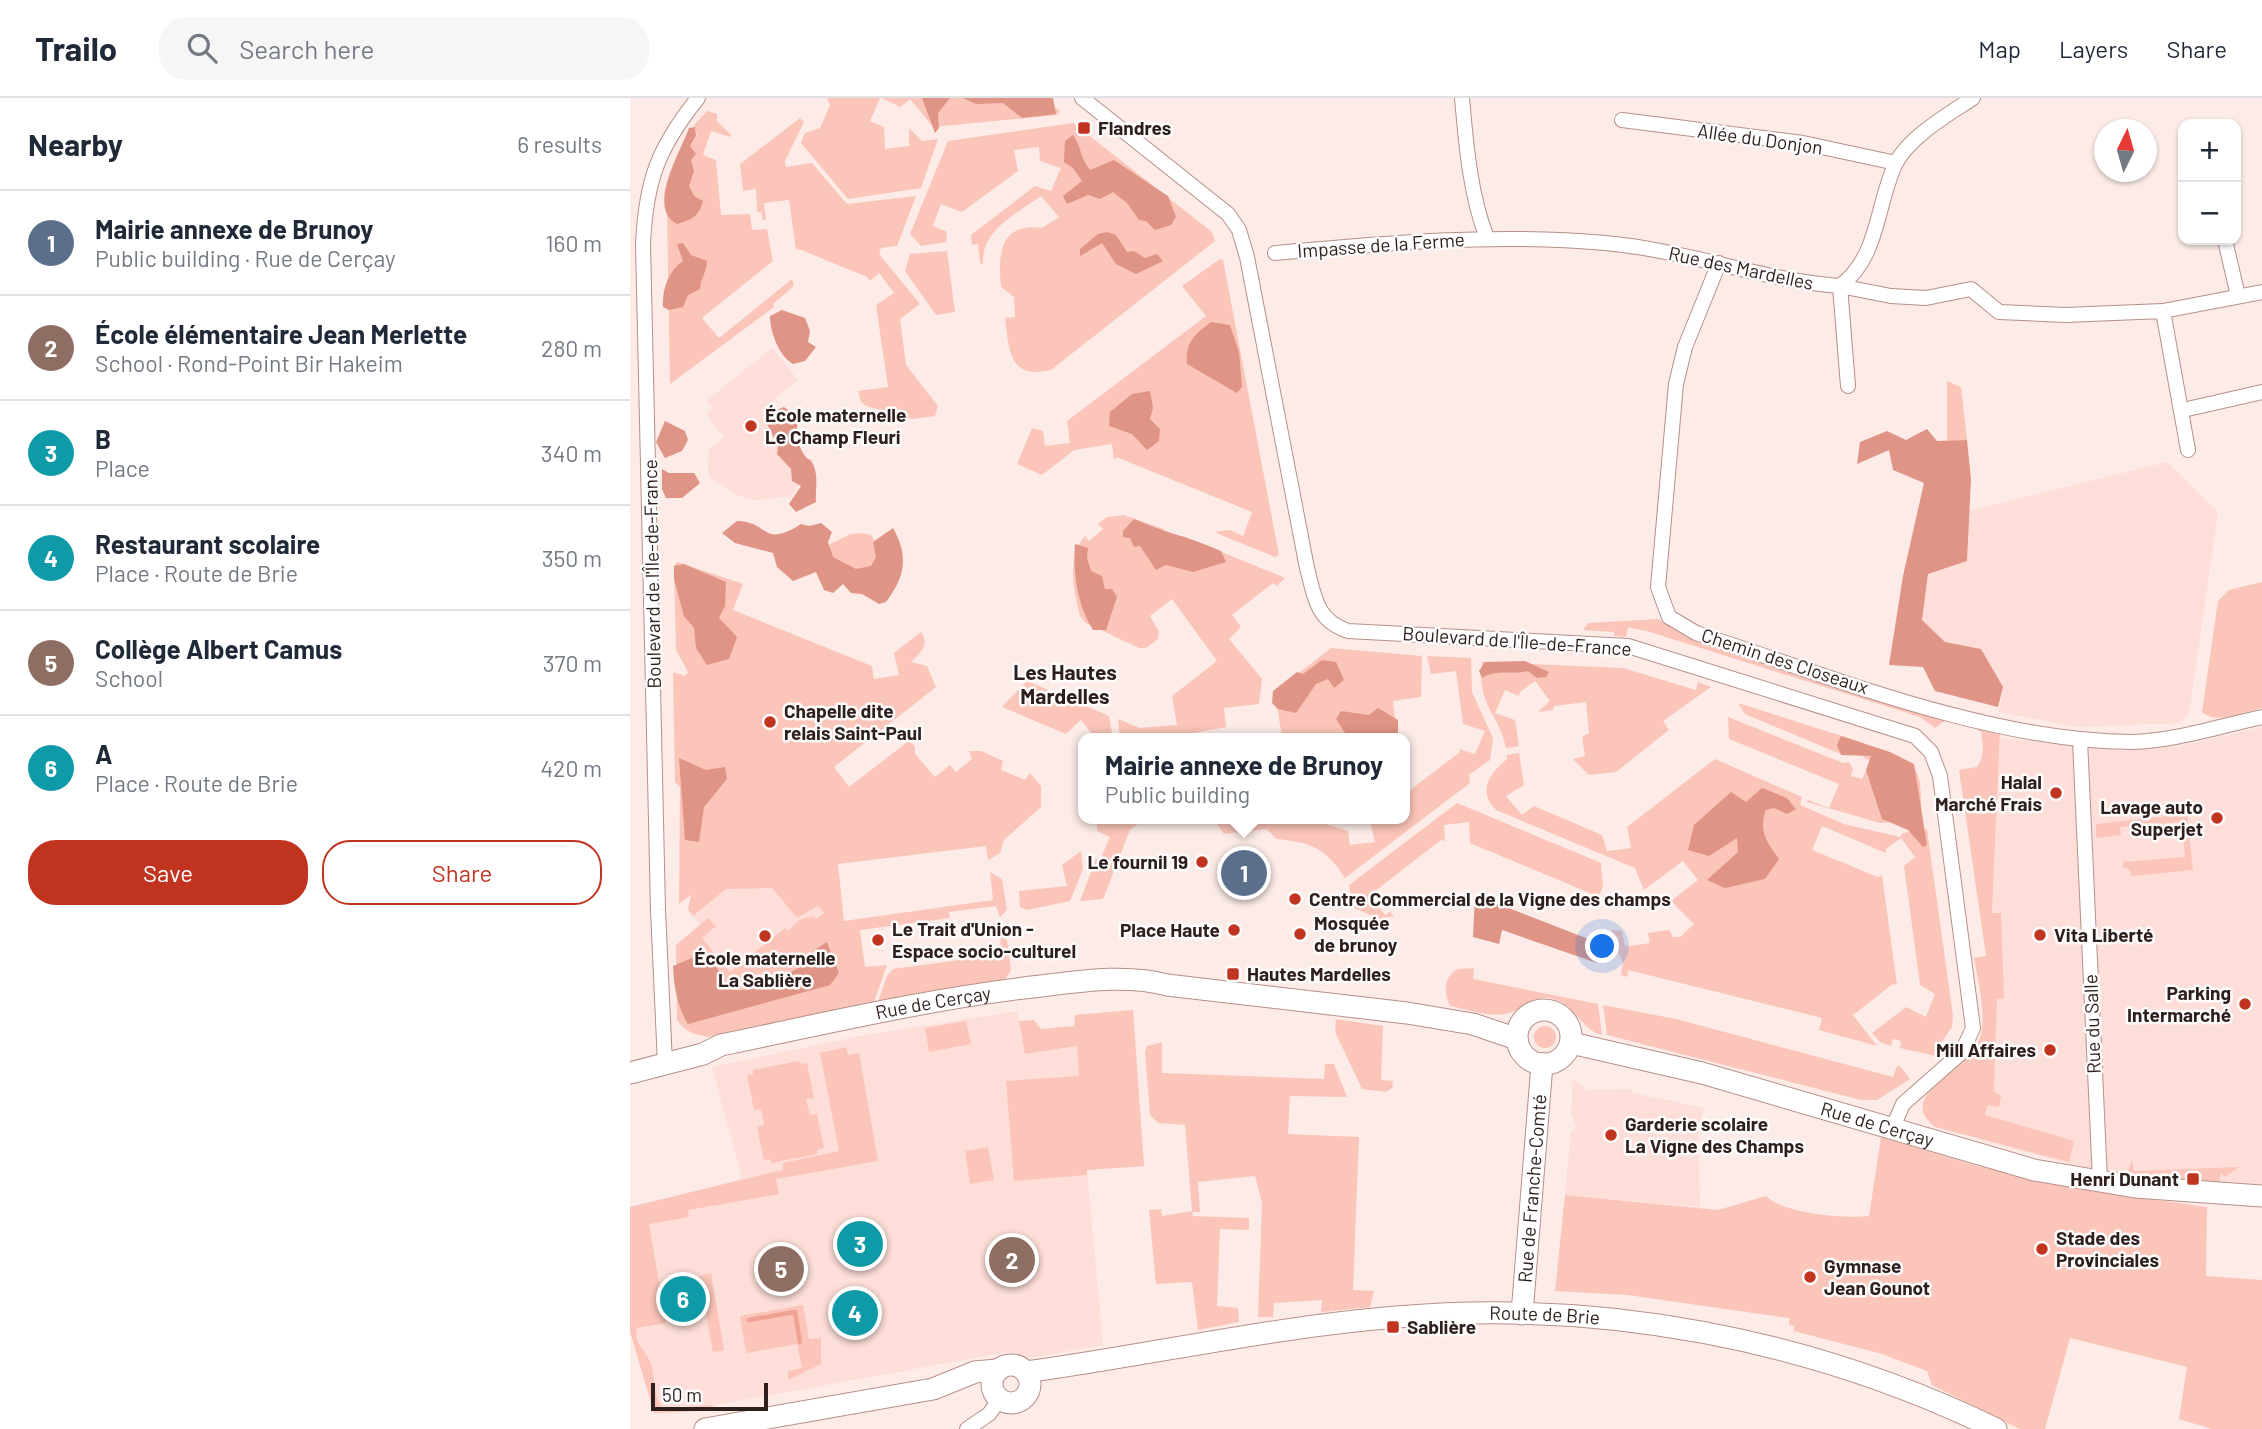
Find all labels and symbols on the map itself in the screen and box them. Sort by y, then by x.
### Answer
place label: Flandres [1098,116,1171,139]
street label: Allée du Donjon [1696,118,1824,159]
north arrow [2094,119,2157,182]
marker: Flandres [1076,120,1092,136]
street label: Impasse de la Ferme [1297,227,1465,262]
street label: Rue des Mardelles [1667,241,1816,294]
place label: École maternelle Le Champ Fleuri [765,403,906,448]
marker: École maternelle Le Champ Fleuri [743,418,759,434]
street label: Boulevard de l'Île-de-France [638,459,665,689]
street label: Boulevard de l'Île-de-France [1402,621,1632,660]
street label: Chemin des Closeaux [1699,623,1871,698]
district label: Les Hautes Mardelles [1013,659,1117,708]
place label: Chapelle dite relais Saint-Paul [784,699,922,744]
marker: Chapelle dite relais Saint-Paul [762,714,778,730]
place label: Halal Marché Frais [1935,770,2042,815]
marker: Halal Marché Frais [2048,785,2064,801]
place label: Lavage auto Superjet [2100,795,2203,840]
marker: Lavage auto Superjet [2209,810,2225,826]
pin: 1 [1221,847,1267,899]
place label: Le fournil 19 [1087,850,1188,873]
marker: Le fournil 19 [1194,854,1210,870]
place label: Centre Commercial de la Vigne des champs [1309,887,1671,910]
marker: Centre Commercial de la Vigne des champs [1287,891,1303,907]
place label: Mosquée de brunoy [1314,911,1398,956]
place label: Le Trait d'Union - Espace socio-culturel [892,917,1076,962]
place label: Place Haute [1120,918,1220,941]
marker: Place Haute [1226,922,1242,938]
place label: Vita Liberté [2054,923,2153,946]
marker: Mosquée de brunoy [1292,926,1308,942]
marker: Vita Liberté [2032,927,2048,943]
marker: École maternelle La Sablière [757,928,773,944]
your location [1585,929,1619,963]
marker: Le Trait d'Union - Espace socio-culturel [870,932,886,948]
place label: École maternelle La Sablière [694,946,836,991]
place label: Hautes Mardelles [1247,962,1391,985]
marker: Hautes Mardelles [1225,966,1241,982]
street label: Rue du Salle [2078,974,2105,1074]
street label: Rue de Cerçay [873,981,993,1023]
place label: Parking Intermarché [2127,981,2231,1026]
marker: Parking Intermarché [2237,996,2253,1012]
place label: Mill Affaires [1936,1038,2036,1061]
marker: Mill Affaires [2042,1042,2058,1058]
street label: Rue de Franche-Comté [1513,1093,1551,1284]
street label: Rue de Cerçay [1818,1096,1937,1151]
place label: Garderie scolaire La Vigne des Champs [1625,1112,1804,1157]
marker: Garderie scolaire La Vigne des Champs [1603,1127,1619,1143]
place label: Henri Dunant [2070,1167,2179,1190]
marker: Henri Dunant [2185,1171,2201,1187]
pin: 3 [837,1218,883,1270]
place label: Stade des Provinciales [2056,1226,2159,1271]
pin: 2 [989,1234,1035,1286]
marker: Stade des Provinciales [2034,1241,2050,1257]
pin: 5 [758,1243,804,1295]
place label: Gymnase Jean Gounot [1824,1254,1930,1299]
marker: Gymnase Jean Gounot [1802,1269,1818,1285]
pin: 6 [660,1273,706,1325]
pin: 4 [832,1287,878,1339]
street label: Route de Brie [1489,1301,1601,1329]
place label: Sablière [1407,1315,1476,1338]
marker: Sablière [1385,1319,1401,1335]
scale bar [651,1380,768,1412]

